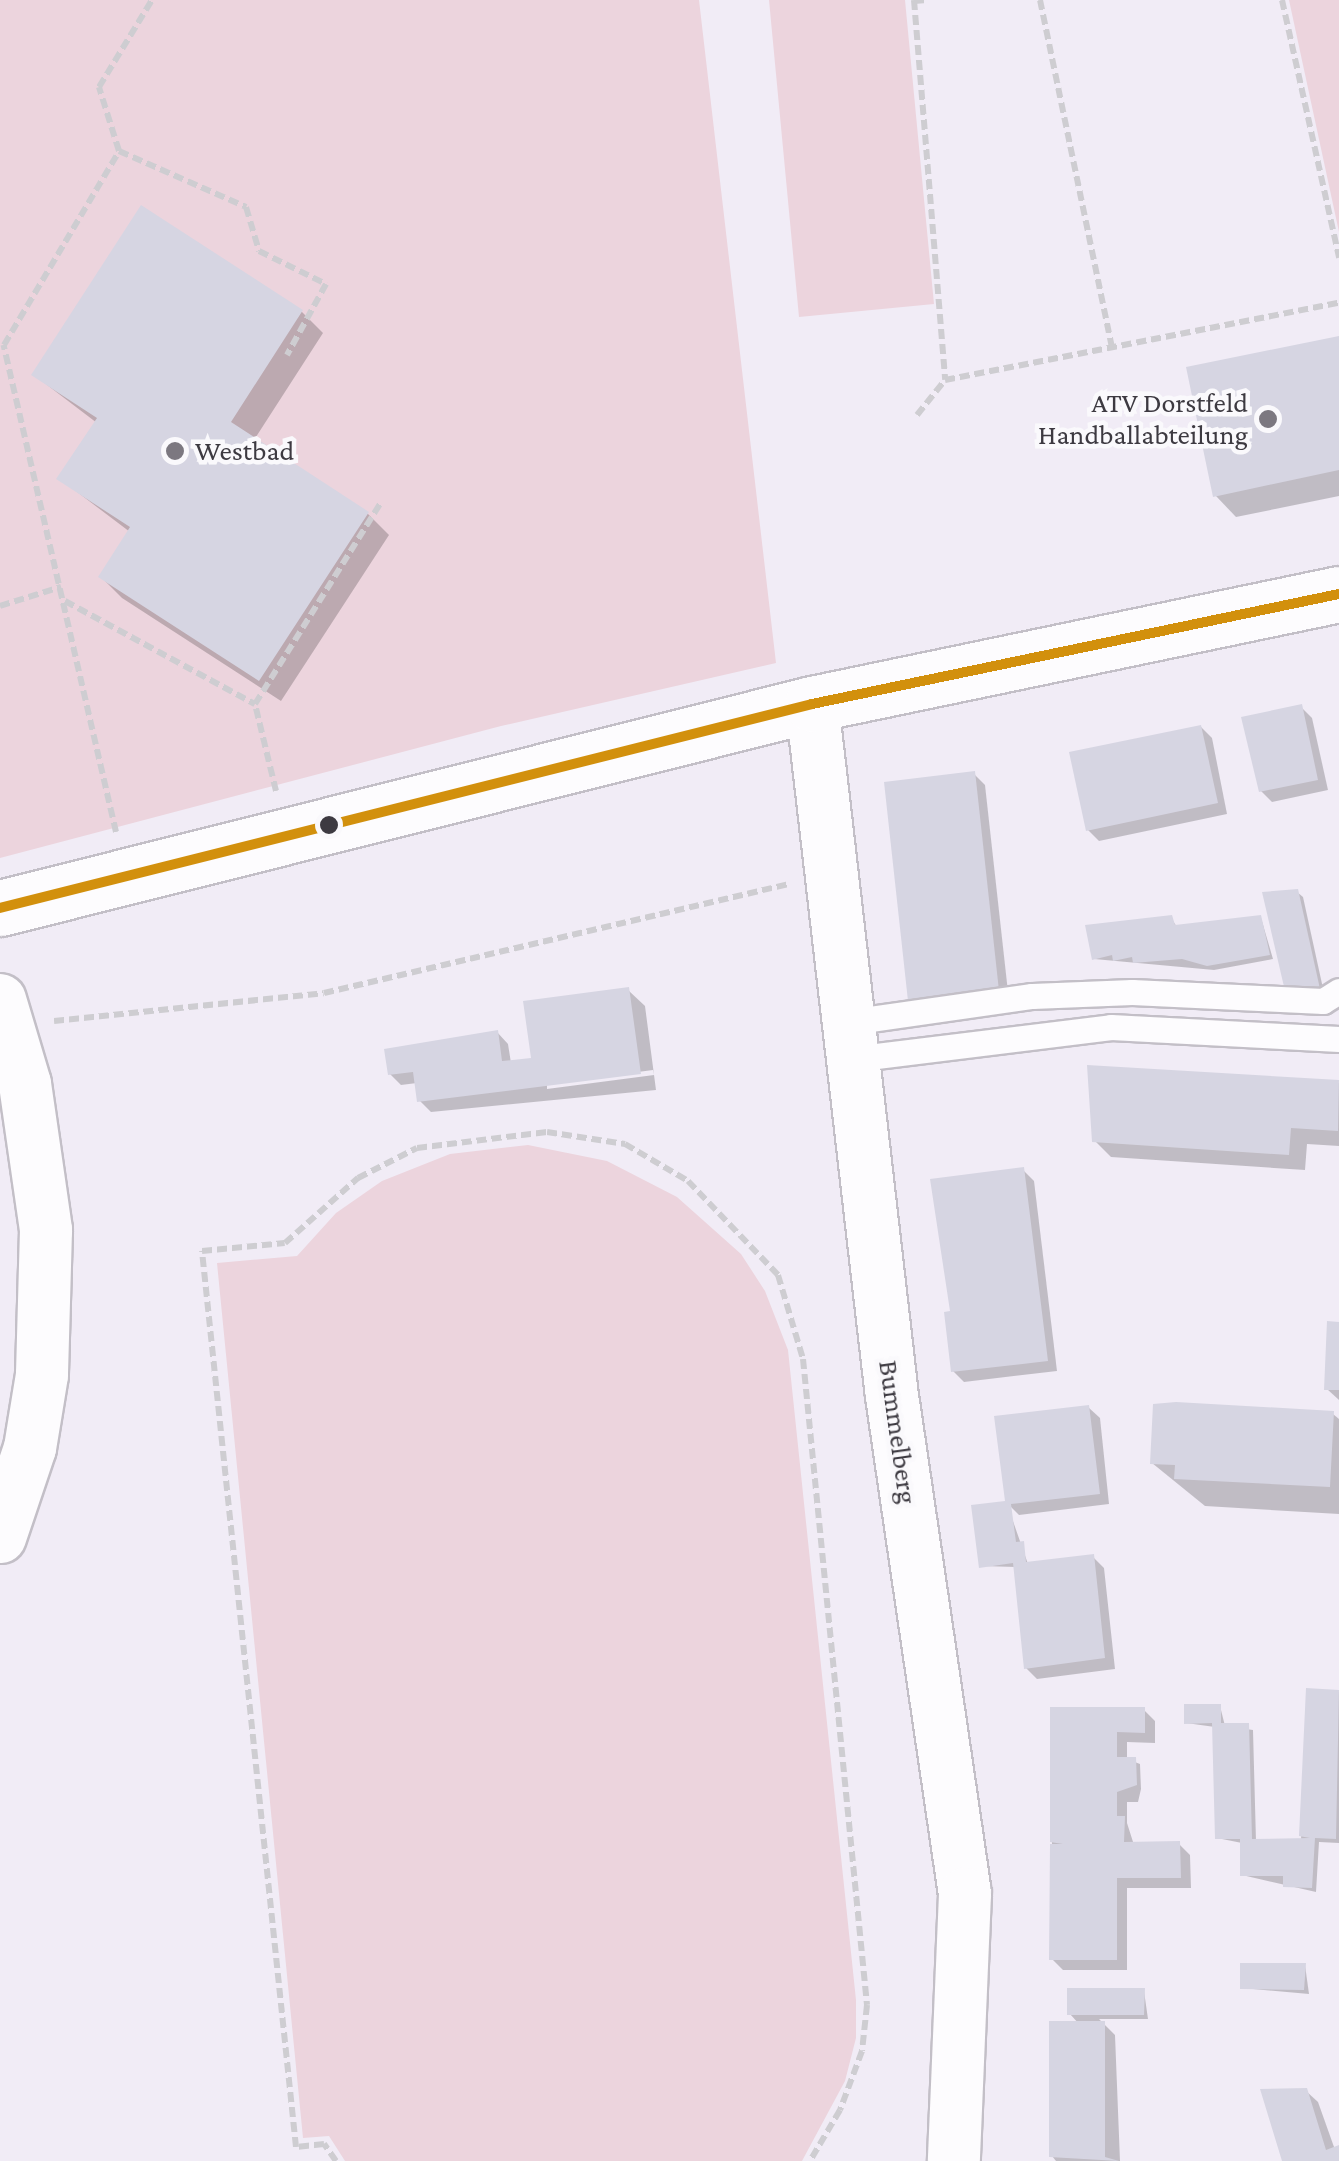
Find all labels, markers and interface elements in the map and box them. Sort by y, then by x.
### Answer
place label: ATV Dorstfeld Handballabteilung [1038,386,1248,452]
marker: ATV Dorstfeld Handballabteilung [1257,408,1279,430]
place label: Westbad [195,434,294,468]
marker: Westbad [164,440,186,462]
unlabelled marker [319,815,339,835]
street label: Bummelberg [871,1358,925,1506]

